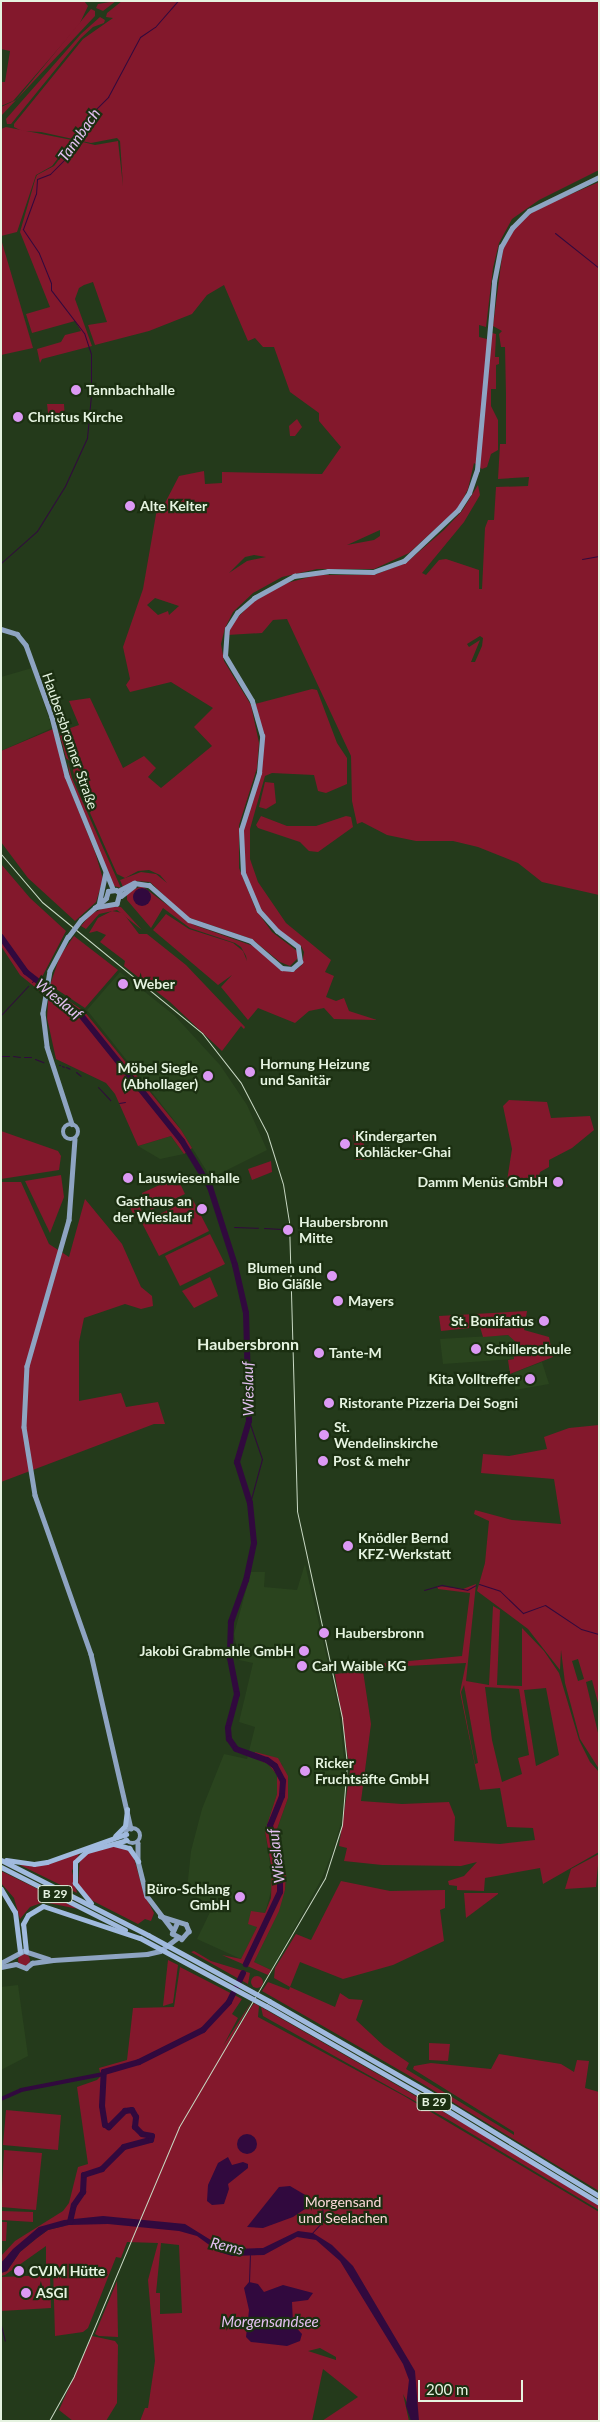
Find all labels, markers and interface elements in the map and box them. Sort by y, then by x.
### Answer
water label: Tannbach [54,105,104,165]
place label: Tannbachhalle [86,382,175,398]
marker: Tannbachhalle [70,384,82,396]
place label: Christus Kirche [28,409,123,425]
marker: Christus Kirche [12,411,24,423]
place label: Alte Kelter [140,498,207,514]
marker: Alte Kelter [124,500,136,512]
street label: Haubersbronner Straße [39,670,101,812]
water label: Wieslauf [32,975,86,1023]
place label: Weber [133,976,175,992]
marker: Weber [117,978,129,990]
place label: Hornung Heizung und Sanitär [260,1056,370,1088]
place label: Möbel Siegle (Abhollager) [118,1060,198,1092]
marker: Hornung Heizung und Sanitär [244,1066,256,1078]
marker: Möbel Siegle (Abhollager) [202,1070,214,1082]
place label: Kindergarten Kohläcker-Ghai [355,1128,451,1160]
marker: Kindergarten Kohläcker-Ghai [339,1138,351,1150]
place label: Lauswiesenhalle [138,1170,240,1186]
marker: Lauswiesenhalle [122,1172,134,1184]
place label: Damm Menüs GmbH [417,1174,548,1190]
marker: Damm Menüs GmbH [552,1176,564,1188]
place label: Gasthaus an der Wieslauf [113,1193,192,1226]
marker: Gasthaus an der Wieslauf [196,1203,208,1215]
place label: Haubersbronn Mitte [299,1214,388,1246]
marker: Haubersbronn Mitte [281,1223,295,1237]
place label: Blumen und Bio Gläßle [247,1260,322,1292]
marker: Blumen und Bio Gläßle [326,1270,338,1282]
place label: Mayers [348,1293,394,1309]
marker: Mayers [332,1295,344,1307]
place label: St. Bonifatius [451,1313,534,1329]
marker: St. Bonifatius [538,1315,550,1327]
district label: Haubersbronn [197,1334,299,1354]
place label: Schillerschule [486,1341,571,1357]
marker: Schillerschule [470,1343,482,1355]
place label: Tante-M [329,1345,382,1361]
marker: Tante-M [313,1347,325,1359]
water label: Wieslauf [239,1361,257,1417]
place label: Kita Volltreffer [428,1371,520,1387]
marker: Kita Volltreffer [524,1373,536,1385]
place label: Ristorante Pizzeria Dei Sogni [339,1395,518,1411]
marker: Ristorante Pizzeria Dei Sogni [323,1397,335,1409]
place label: St. Wendelinskirche [334,1419,438,1451]
marker: St. Wendelinskirche [318,1429,330,1441]
place label: Post & mehr [333,1453,410,1469]
marker: Post & mehr [317,1455,329,1467]
place label: Knödler Bernd KFZ-Werkstatt [358,1530,451,1562]
marker: Knödler Bernd KFZ-Werkstatt [342,1540,354,1552]
place label: Haubersbronn [335,1625,424,1641]
marker: Haubersbronn [317,1626,331,1640]
place label: Jakobi Grabmahle GmbH [139,1643,294,1659]
marker: Jakobi Grabmahle GmbH [298,1645,310,1657]
place label: Carl Waible KG [312,1658,407,1674]
marker: Carl Waible KG [296,1660,308,1672]
place label: Ricker Fruchtsäfte GmbH [315,1755,429,1788]
marker: Ricker Fruchtsäfte GmbH [299,1765,311,1777]
water label: Wieslauf [264,1828,288,1884]
place label: Büro-Schlang GmbH [147,1881,230,1914]
road number: B 29 [38,1885,72,1904]
marker: Büro-Schlang GmbH [234,1891,246,1903]
road number: B 29 [416,2092,452,2112]
park label: Morgensand und Seelachen [298,2194,388,2226]
water label: Rems [209,2233,245,2259]
place label: CVJM Hütte [29,2263,105,2279]
marker: CVJM Hütte [13,2265,25,2277]
place label: ASGI [36,2285,68,2301]
marker: ASGI [20,2287,32,2299]
water label: Morgensandsee [221,2313,319,2331]
scale bar [420,2370,525,2402]
text: 200 m [426,2380,468,2398]

